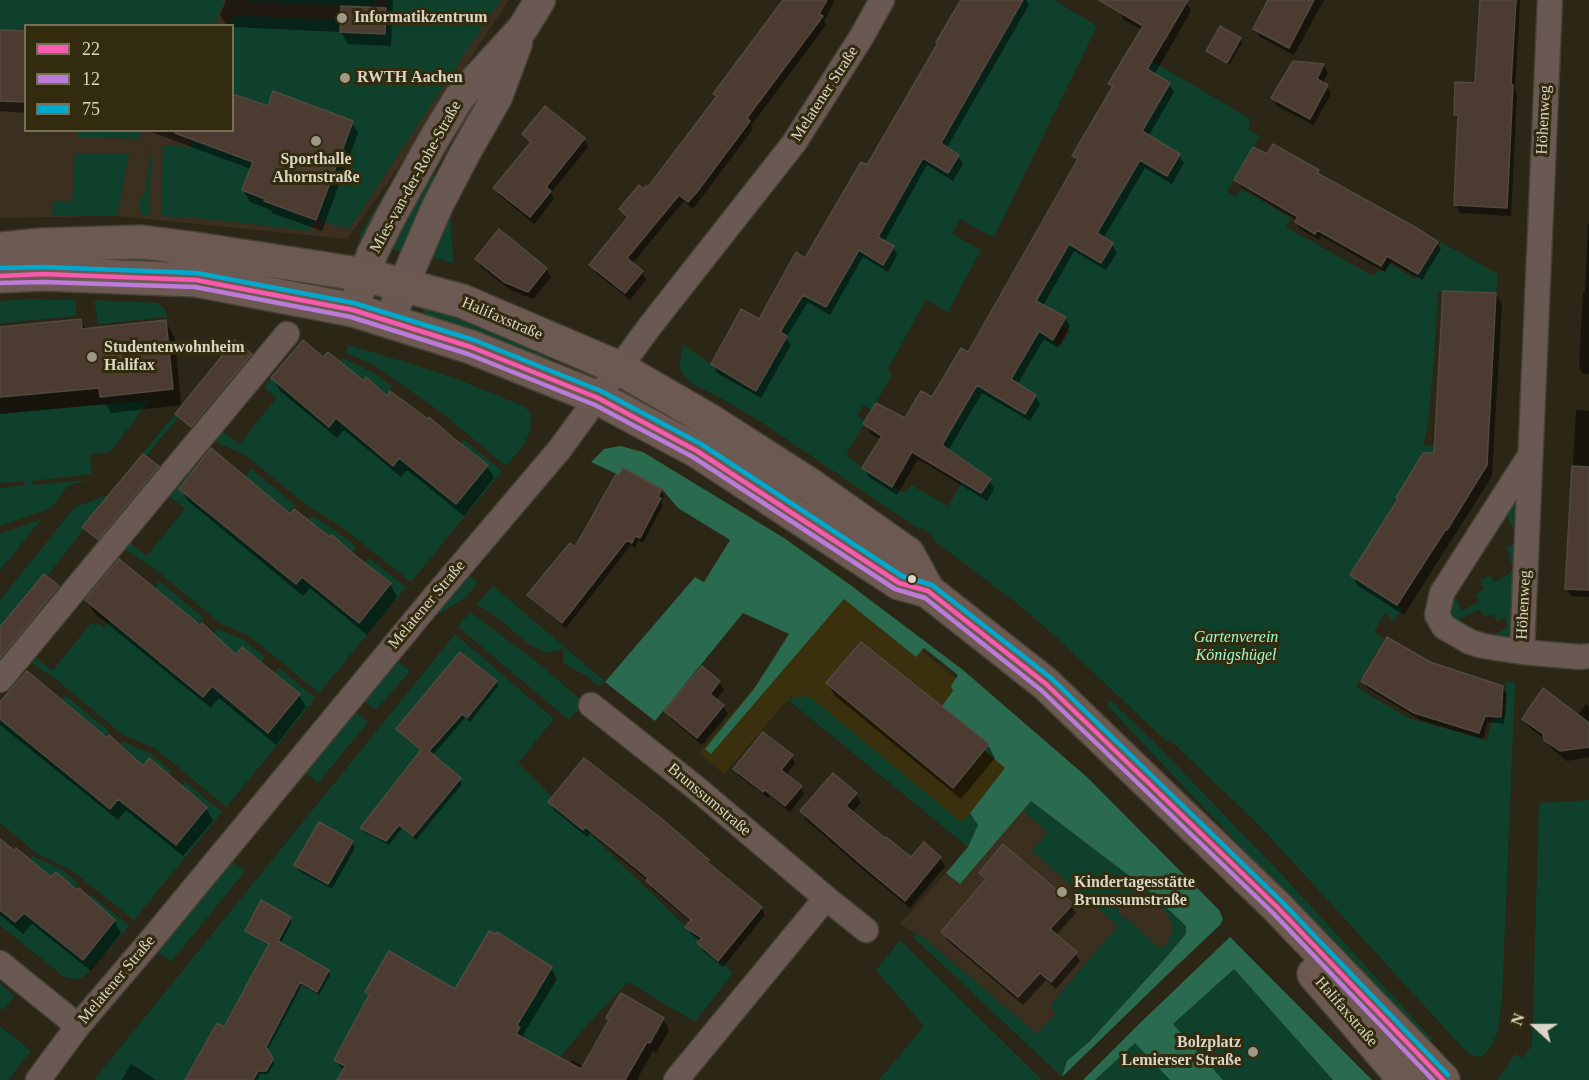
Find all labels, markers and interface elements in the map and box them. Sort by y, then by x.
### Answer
place label: Informatikzentrum [354,8,487,28]
marker: Informatikzentrum [335,11,349,25]
legend [24,24,234,132]
text: 22 [82,39,100,59]
street label: Melatener Straße [787,43,863,145]
place label: RWTH Aachen [357,68,463,88]
text: 12 [82,69,100,89]
marker: RWTH Aachen [338,71,352,85]
street label: Höhenweg [1533,85,1555,155]
street label: Mies-van-der-Rohe-Straße [366,97,466,257]
text: 75 [82,99,100,119]
marker: Sporthalle Ahornstraße [309,134,323,148]
place label: Sporthalle Ahornstraße [272,150,360,188]
street label: Halifaxstraße [459,293,545,345]
place label: Studentenwohnheim Halifax [104,338,244,376]
marker: Studentenwohnheim Halifax [85,350,99,364]
street label: Melatener Straße [384,557,470,653]
street label: Höhenweg [1513,570,1535,640]
unlabelled marker [906,573,918,585]
park label: Gartenverein Königshügel [1194,628,1278,666]
street label: Brunssumstraße [663,760,755,840]
place label: Kindertagesstätte Brunssumstraße [1074,873,1195,911]
marker: Kindertagesstätte Brunssumstraße [1055,885,1069,899]
street label: Melatener Straße [74,932,160,1028]
street label: Halifaxstraße [1310,973,1382,1051]
north arrow [1505,996,1565,1056]
text: N [1508,1011,1528,1028]
place label: Bolzplatz Lemierser Straße [1121,1033,1241,1071]
marker: Bolzplatz Lemierser Straße [1246,1045,1260,1059]

